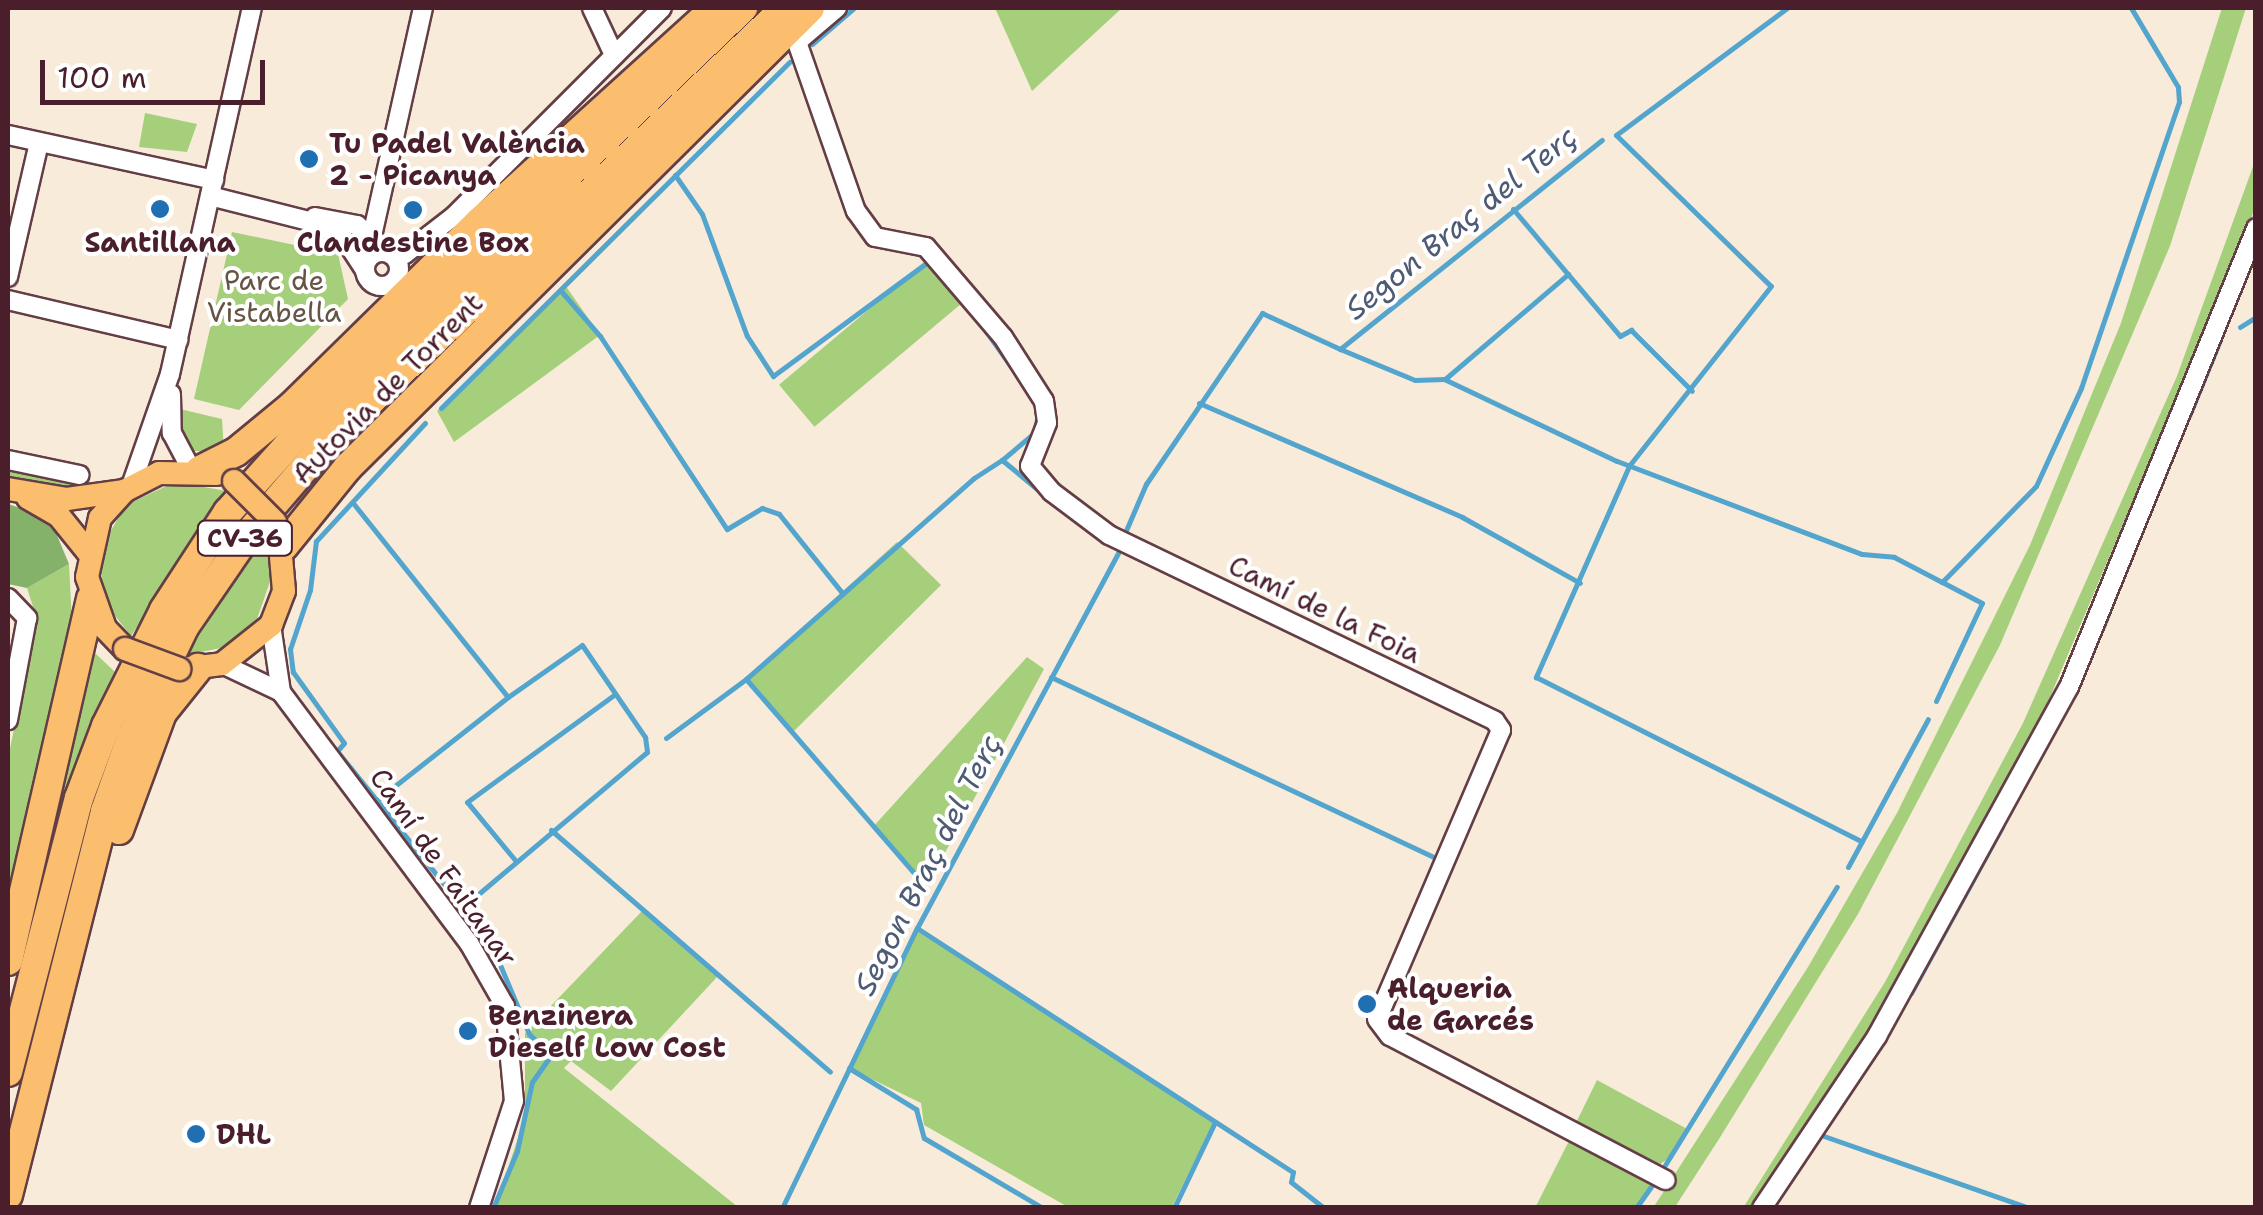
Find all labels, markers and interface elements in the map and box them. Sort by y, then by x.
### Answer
scale bar [45,40,270,102]
text: 100 m [57,57,147,98]
water label: Segon Braç del Terç [1338,119,1584,327]
place label: Tu Padel València 2 - Picanya [329,126,585,192]
marker: Tu Padel València 2 - Picanya [298,148,320,170]
marker: Santillana [149,198,171,220]
marker: Clandestine Box [402,199,424,221]
place label: Santillana [84,225,236,259]
place label: Clandestine Box [297,225,529,259]
park label: Parc de Vistabella [207,263,341,329]
street label: Autovia de Torrent [285,286,489,490]
road number: CV-36 [195,518,295,558]
street label: Camí de la Foia [1223,548,1427,670]
water label: Segon Braç del Terç [847,729,1009,1001]
street label: Camí de Faitanar [363,762,525,972]
place label: Alqueria de Garcés [1387,971,1534,1037]
marker: Alqueria de Garcés [1356,993,1378,1015]
place label: Benzinera Dieself Low Cost [488,998,726,1064]
marker: Benzinera Dieself Low Cost [457,1020,479,1042]
place label: DHL [216,1117,271,1151]
marker: DHL [185,1123,207,1145]

